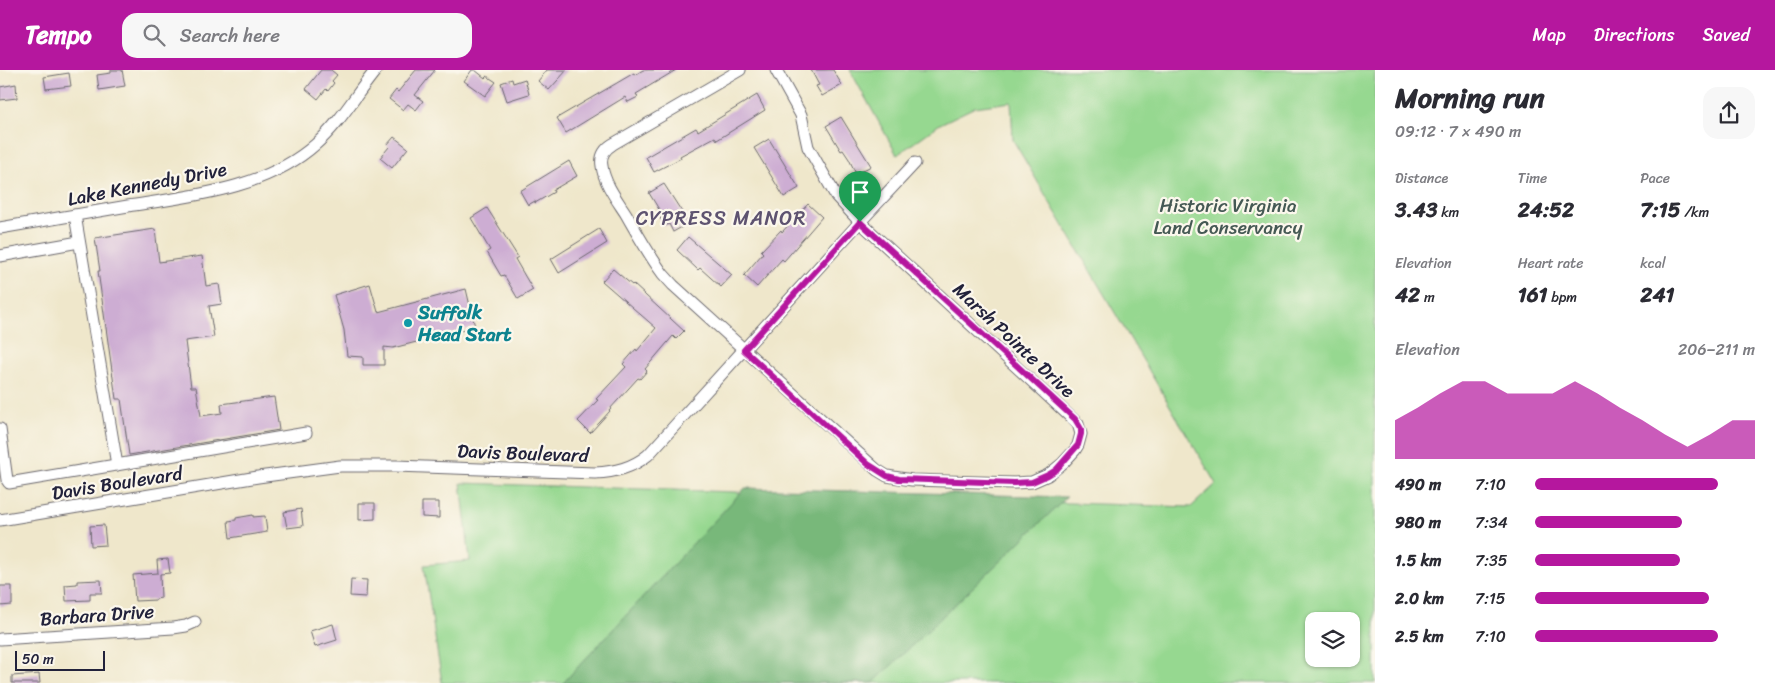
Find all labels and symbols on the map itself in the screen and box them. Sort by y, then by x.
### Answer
street label: Lake Kennedy Drive [65,152,229,216]
pin [839,171,881,222]
park label: Historic Virginia Land Conservancy [1154,189,1303,244]
district label: CYPRESS MANOR [636,201,806,236]
street label: Marsh Pointe Drive [945,274,1083,406]
place label: Suffolk Head Start [417,296,512,351]
marker: Suffolk Head Start [402,317,414,329]
street label: Davis Boulevard [457,434,591,472]
street label: Davis Boulevard [49,456,187,510]
street label: Barbara Drive [39,595,155,635]
scale bar [15,648,105,671]

